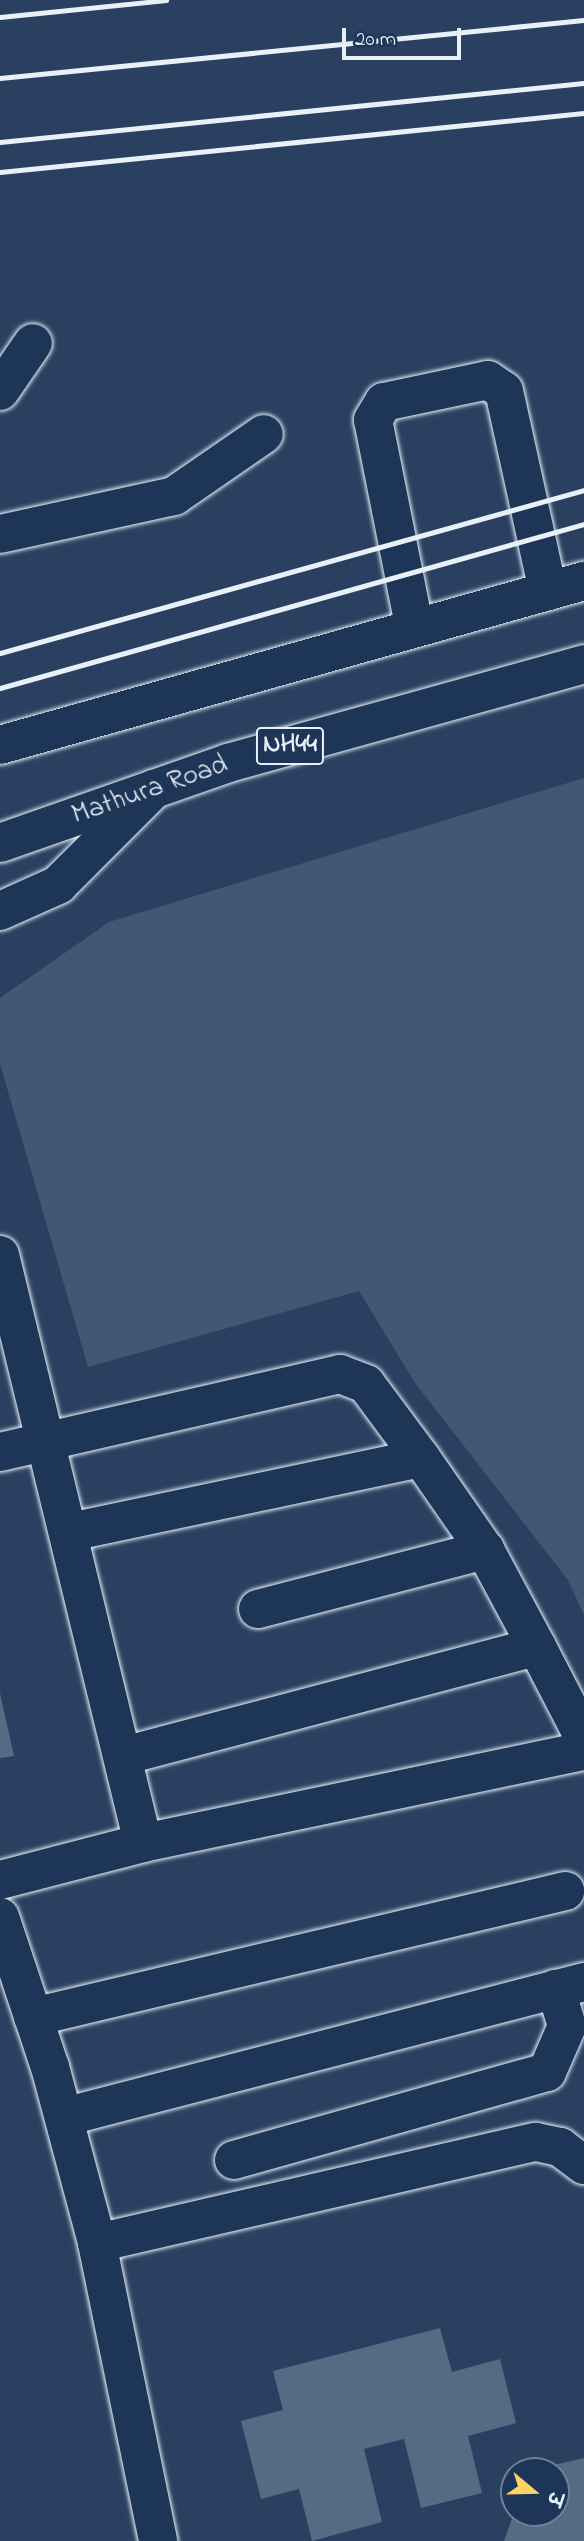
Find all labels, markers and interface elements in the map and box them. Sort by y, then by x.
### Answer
scale bar [346,14,465,58]
text: 20 m [355,25,396,55]
road number: NH44 [255,724,325,768]
street label: Mathura Road [68,749,232,833]
north arrow [500,2457,570,2527]
text: उ [539,2488,568,2509]

